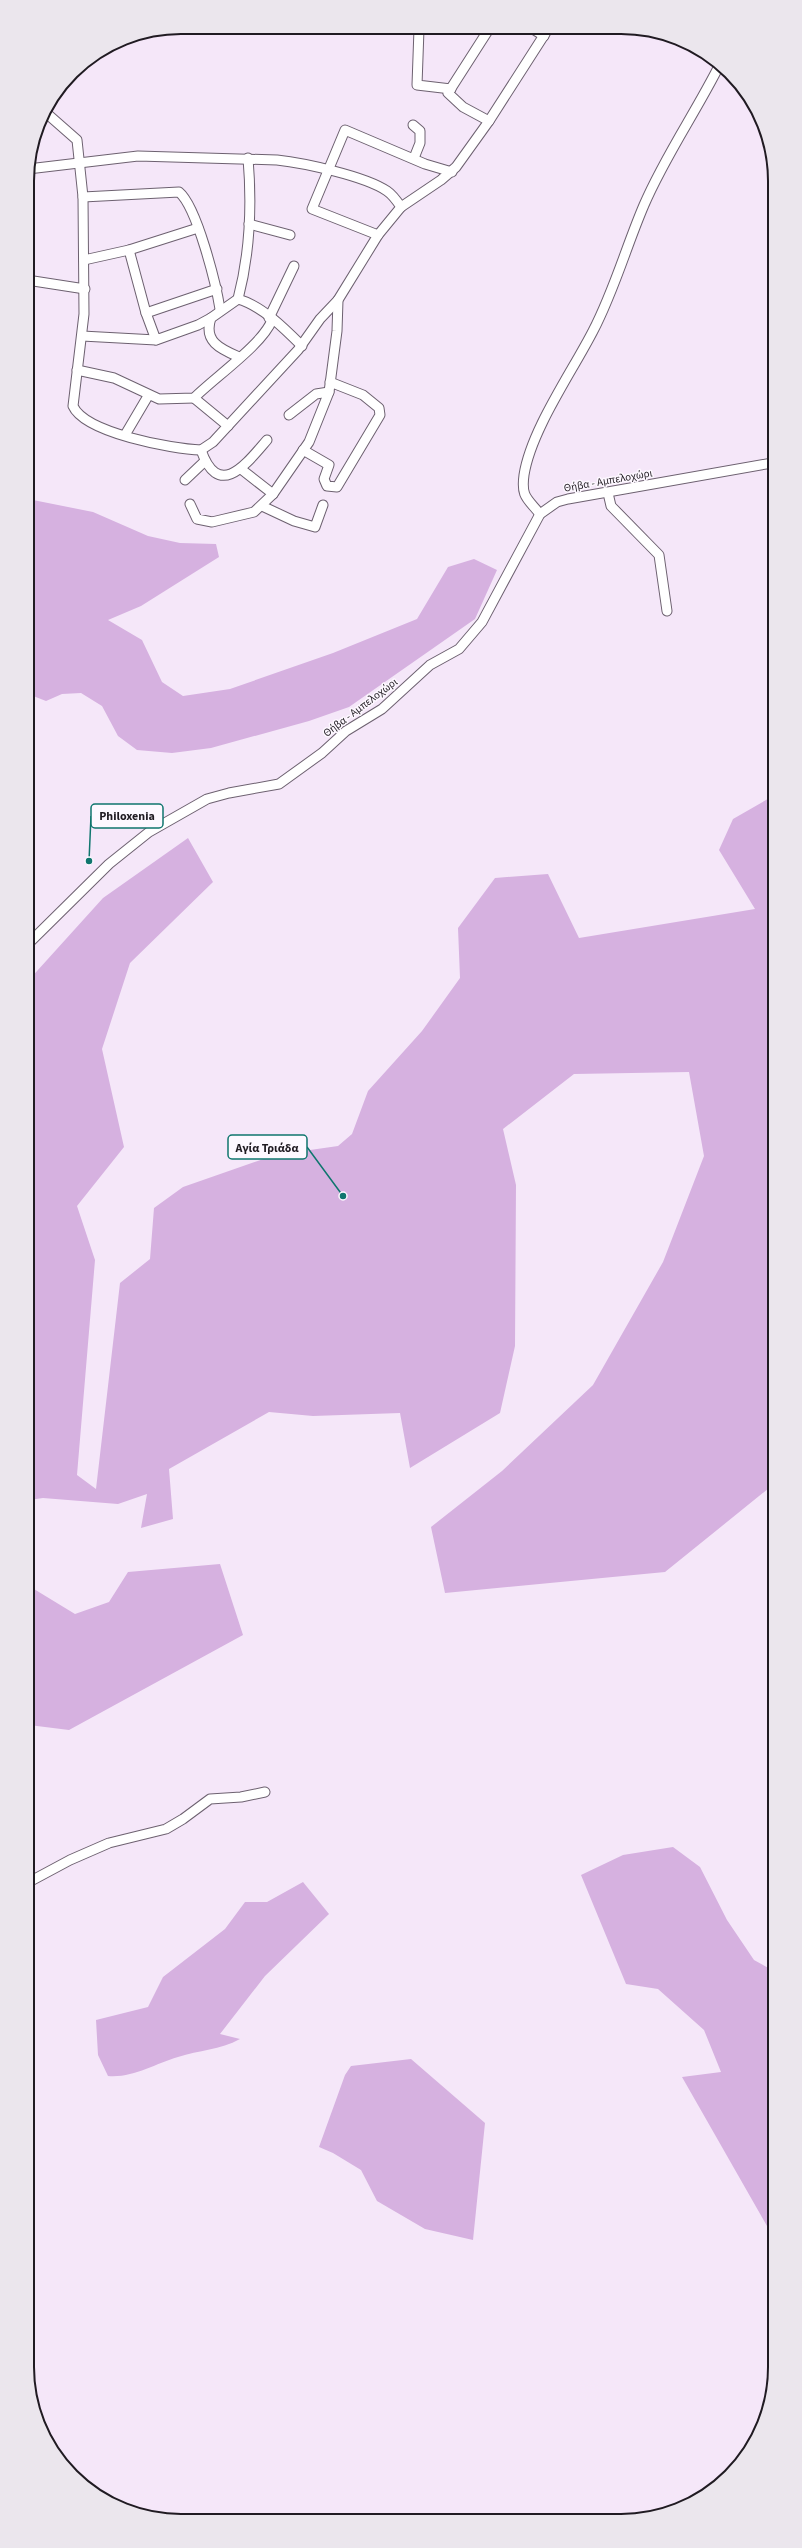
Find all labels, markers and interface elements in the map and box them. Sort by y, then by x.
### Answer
street label: Θήβα - Αμπελοχώρι [563,465,654,496]
street label: Θήβα - Αμπελοχώρι [320,674,401,740]
callout: Philoxenia [91,804,163,828]
text: Philoxenia [99,808,155,825]
callout: Αγία Τριάδα [228,1135,307,1159]
text: Αγία Τριάδα [234,1140,299,1157]

